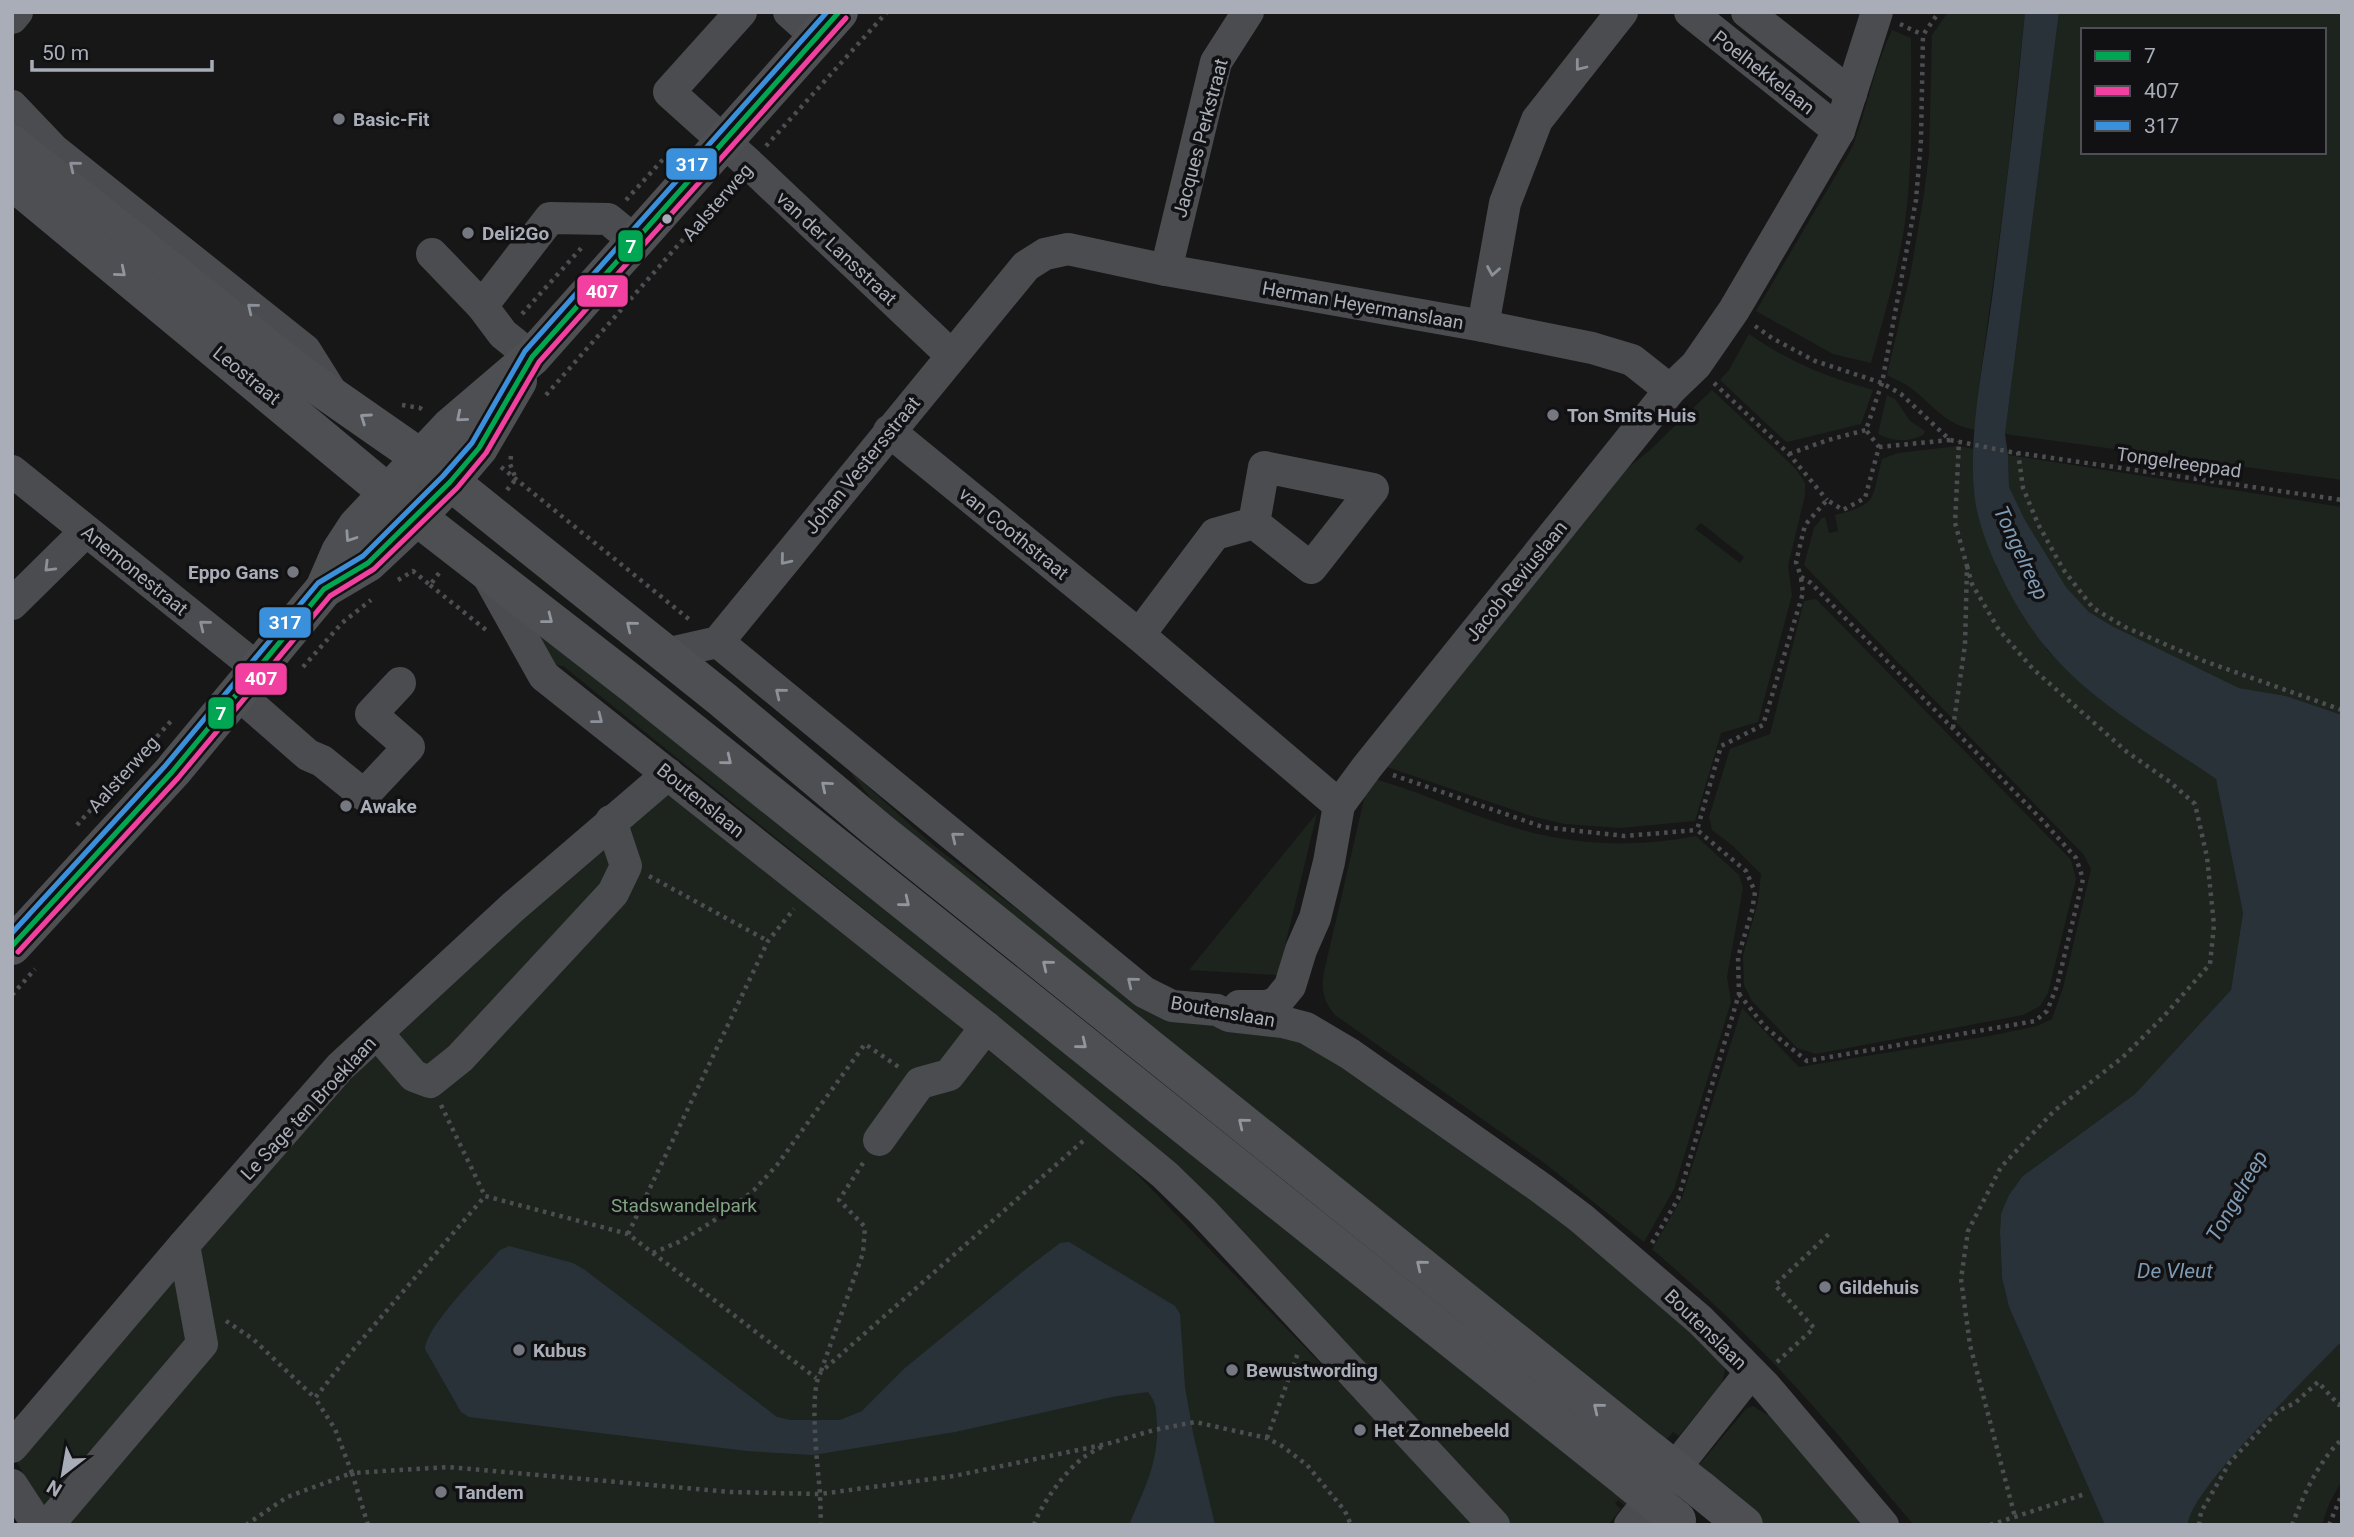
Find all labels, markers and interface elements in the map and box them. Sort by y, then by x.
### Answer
street label: Poelhekkelaan [1708,26,1819,119]
scale bar [32,28,212,72]
legend [2081,28,2326,154]
text: 50 m [42,41,89,65]
text: 7 [2144,44,2156,68]
street label: Jacques Perkstraat [1168,56,1233,220]
one-way arrow [1575,58,1588,70]
text: 407 [2144,79,2179,103]
place label: Basic-Fit [353,108,430,131]
marker: Basic-Fit [331,111,347,127]
text: 317 [2144,114,2179,138]
line badge: 317 [665,147,718,181]
text: 317 [676,153,708,176]
street label: Aalsterweg [678,159,757,246]
one-way arrow [69,162,82,174]
street label: van der Lansstraat [772,187,902,310]
unlabelled marker [660,212,674,226]
place label: Deli2Go [482,222,550,245]
marker: Deli2Go [460,225,476,241]
line badge: 7 [617,229,644,263]
text: 7 [626,235,637,258]
one-way arrow [113,263,126,276]
one-way arrow [1486,265,1501,277]
line badge: 407 [576,274,629,308]
street label: Herman Heyermanslaan [1260,276,1465,335]
text: 407 [586,280,618,303]
one-way arrow [247,303,260,316]
street label: Leostraat [208,341,285,410]
street label: Johan Vestersstraat [800,392,925,539]
place label: Ton Smits Huis [1567,404,1696,427]
marker: Ton Smits Huis [1545,407,1561,423]
one-way arrow [456,409,469,421]
one-way arrow [360,414,373,426]
street label: Tongelreeppad [2115,442,2243,483]
street label: van Coothstraat [954,482,1073,585]
water label: Tongelreep [1989,502,2053,604]
street label: Jacob Reviuslaan [1461,516,1572,646]
street label: Anemonestraat [77,521,192,620]
one-way arrow [346,529,359,542]
one-way arrow [780,552,793,564]
one-way arrow [44,559,57,572]
place label: Eppo Gans [188,561,279,584]
marker: Eppo Gans [285,564,301,580]
line badge: 317 [258,606,312,639]
one-way arrow [541,610,553,623]
text: 317 [269,611,301,634]
one-way arrow [199,621,212,633]
one-way arrow [627,622,639,635]
line badge: 407 [234,662,288,696]
text: 407 [245,667,277,690]
one-way arrow [775,689,788,701]
line badge: 7 [207,696,235,730]
text: 7 [216,702,227,725]
one-way arrow [590,710,602,723]
street label: Aalsterweg [83,731,164,817]
one-way arrow [719,751,732,764]
street label: Boutenslaan [652,758,749,843]
one-way arrow [821,782,834,794]
place label: Awake [360,795,417,818]
marker: Awake [338,798,354,814]
one-way arrow [951,833,963,846]
one-way arrow [897,893,909,906]
one-way arrow [1042,961,1054,974]
one-way arrow [1127,977,1139,990]
street label: Boutenslaan [1169,991,1277,1032]
street label: Le Sage ten Broeklaan [236,1032,381,1185]
one-way arrow [1074,1036,1087,1048]
one-way arrow [1239,1119,1252,1131]
water label: Tongelreep [2201,1146,2273,1246]
park label: Stadswandelpark [611,1194,757,1217]
water label: De Vleut [2137,1259,2213,1283]
one-way arrow [1416,1261,1428,1274]
place label: Gildehuis [1839,1276,1919,1299]
marker: Gildehuis [1817,1279,1833,1295]
street label: Boutenslaan [1660,1284,1752,1374]
place label: Kubus [533,1339,587,1362]
marker: Kubus [511,1342,527,1358]
place label: Bewustwording [1246,1359,1378,1382]
marker: Bewustwording [1224,1362,1240,1378]
one-way arrow [1594,1404,1607,1416]
place label: Het Zonnebeeld [1374,1419,1509,1442]
marker: Het Zonnebeeld [1352,1422,1368,1438]
north arrow [28,1439,98,1509]
text: N [43,1475,66,1501]
place label: Tandem [455,1481,524,1504]
marker: Tandem [433,1484,449,1500]

